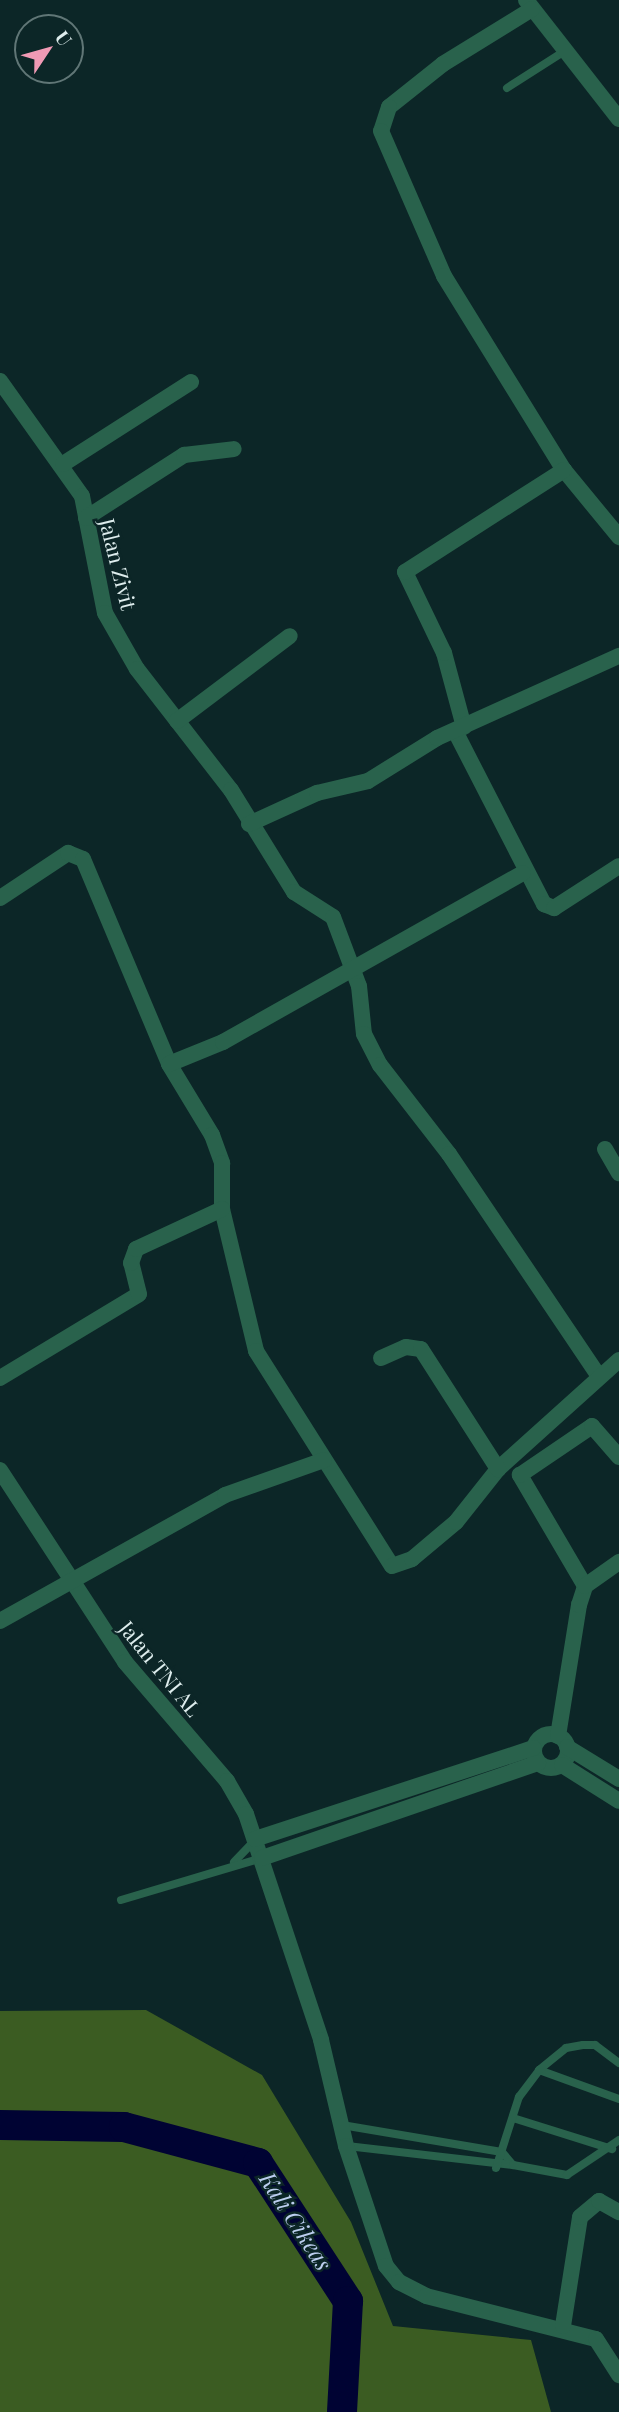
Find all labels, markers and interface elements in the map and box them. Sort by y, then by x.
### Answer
north arrow [14,14,84,84]
text: U [50,25,79,51]
street label: Jalan Zivit [95,516,143,612]
street label: Jalan TNI AL [115,1615,207,1721]
water label: Kali Cikeas [254,2167,338,2275]

